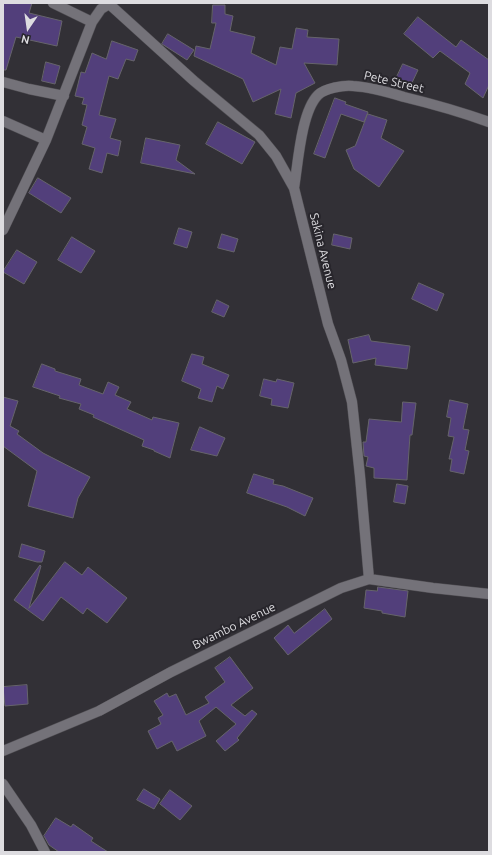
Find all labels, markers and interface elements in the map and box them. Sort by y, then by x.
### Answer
north arrow [8,8,48,48]
text: N [20,33,31,46]
street label: Pete Street [363,68,425,96]
street label: Sakina Avenue [307,212,339,290]
street label: Bwambo Avenue [190,600,278,652]

